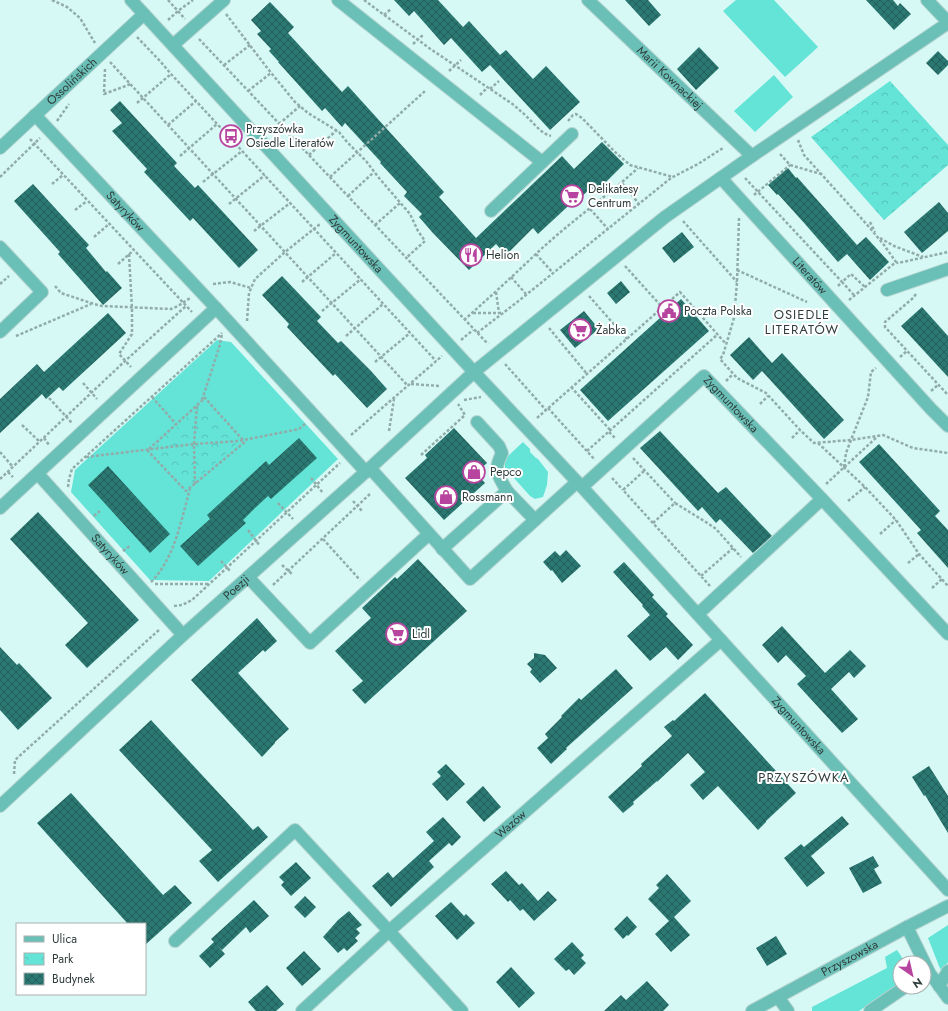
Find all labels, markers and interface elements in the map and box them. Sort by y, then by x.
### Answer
street label: Marii Kownackiej [633,42,707,114]
street label: Ossolińskich [42,53,101,109]
place label: Przyszówka Osiedle Literatów [246,120,335,152]
bus stop icon: Przyszówka Osiedle Literatów [218,123,244,149]
place label: Delikatesy Centrum [588,180,639,212]
supermarket icon: Delikatesy Centrum [559,183,585,209]
street label: Satyryków [102,187,150,236]
street label: Zygmuntowska [325,211,388,277]
restaurant icon: Helion [458,242,484,268]
place label: Helion [486,246,520,264]
street label: Literatów [788,253,832,299]
public building icon: Poczta Polska [656,298,682,324]
place label: Poczta Polska [684,302,752,320]
district label: OSIEDLE LITERATÓW [765,305,839,339]
supermarket icon: Żabka [567,317,593,343]
place label: Żabka [596,321,626,339]
street label: Zygmuntowska [699,372,763,437]
shop icon: Pepco [461,459,487,485]
place label: Pepco [490,463,522,481]
shop icon: Rossmann [433,484,459,510]
place label: Rossmann [462,488,513,506]
street label: Satyryków [87,530,134,579]
street label: Poezji [219,570,254,604]
supermarket icon: Lidl [384,621,410,647]
place label: Lidl [412,625,430,643]
street label: Zygmuntowska [767,692,830,759]
district label: PRZYSZÓWKA [758,768,850,787]
street label: Wazów [491,805,531,843]
legend [16,923,146,995]
text: Ulica [52,930,77,948]
street label: Przyszowska [818,935,882,981]
text: Park [52,950,74,968]
north arrow [892,955,932,995]
text: Budynek [52,970,96,988]
text: N [909,974,926,992]

